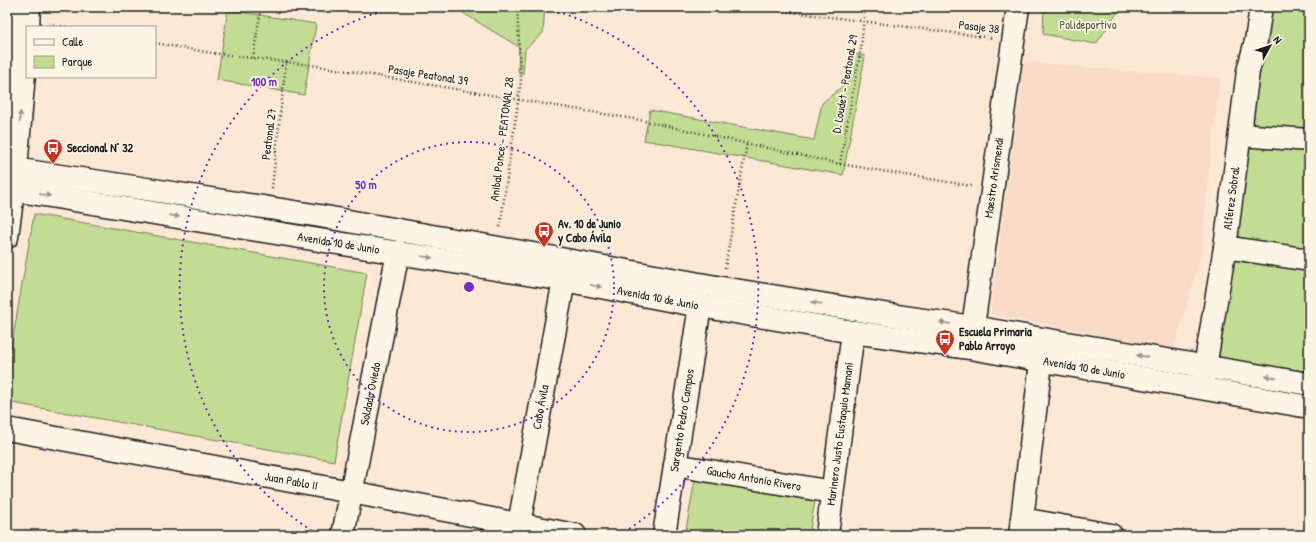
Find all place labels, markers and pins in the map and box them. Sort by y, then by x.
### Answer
bus stop icon: Seccional N° 32 [42,137,64,165]
place label: Seccional N° 32 [67,139,134,156]
place label: Av. 10 de Junio y Cabo Ávila [557,215,621,247]
bus stop icon: Av. 10 de Junio y Cabo Ávila [533,220,555,248]
centre of rings [462,280,476,294]
place label: Escuela Primaria Pablo Arroyo [959,323,1032,355]
bus stop icon: Escuela Primaria Pablo Arroyo [934,328,956,356]

